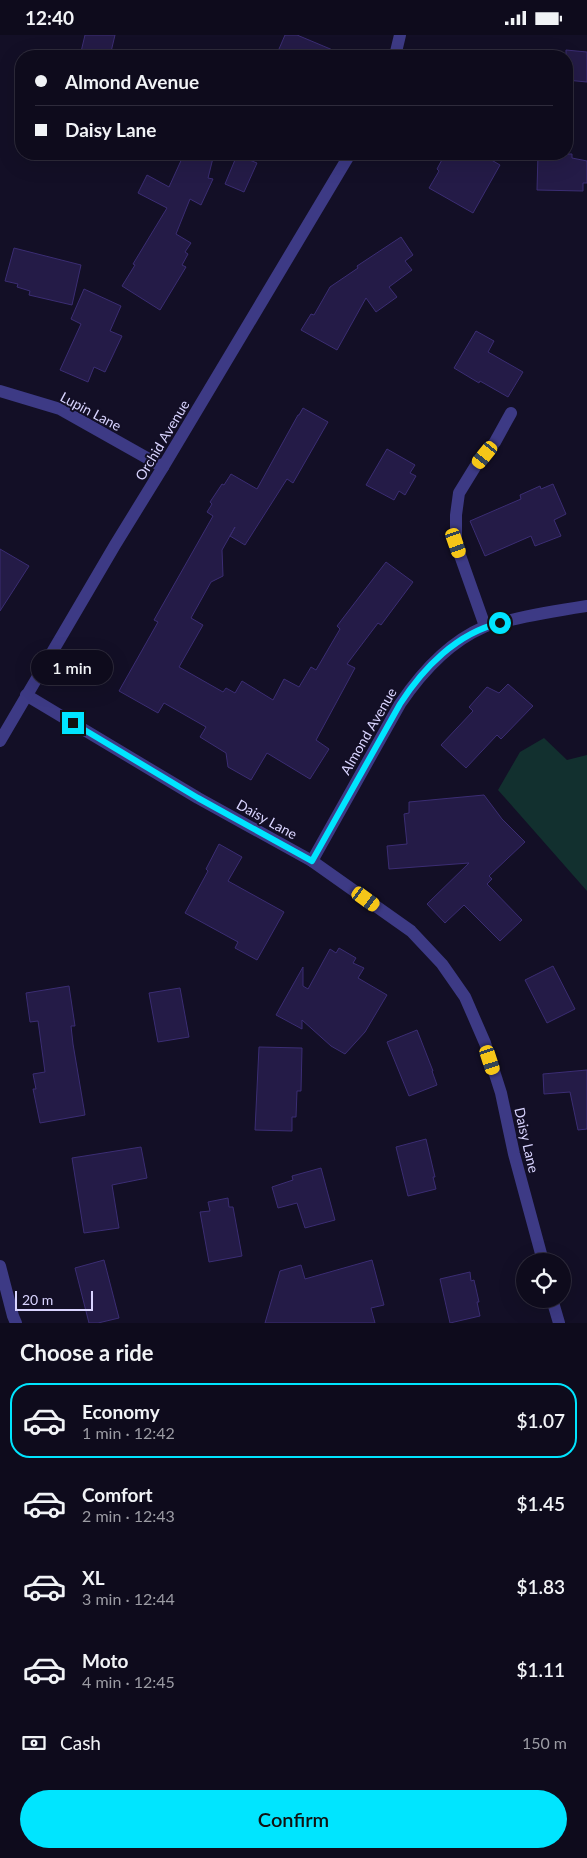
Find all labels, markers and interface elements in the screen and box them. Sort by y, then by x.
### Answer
text: 12:40 [25,6,74,29]
text: Almond Avenue [65,70,199,93]
text: Daisy Lane [65,118,156,141]
street label: Lupin Lane [58,388,124,434]
street label: Orchid Avenue [131,397,193,483]
car [469,439,500,471]
car [444,526,467,560]
route start [489,612,511,634]
callout: 1 min [32,651,114,685]
text: 1 min [52,658,92,677]
street label: Almond Avenue [336,685,400,777]
route end [62,712,84,734]
street label: Daisy Lane [234,795,300,843]
car [349,884,382,914]
car [478,1043,501,1077]
street label: Daisy Lane [511,1106,543,1174]
map controls [516,1253,571,1308]
button: locate [516,1253,571,1308]
scale bar [15,1288,92,1311]
text: 20 m [22,1291,53,1308]
text: Choose a ride [20,1339,154,1366]
icon: car [22,1398,67,1443]
text: Economy [82,1400,160,1423]
text: $1.07 [516,1409,565,1432]
text: 1 min · 12:42 [82,1423,175,1442]
icon: car [22,1481,67,1526]
text: Comfort [82,1483,153,1506]
text: $1.45 [516,1492,565,1515]
text: 2 min · 12:43 [82,1506,175,1525]
icon: car [22,1564,67,1609]
text: XL [82,1566,105,1589]
text: $1.83 [516,1575,565,1598]
text: 3 min · 12:44 [82,1589,175,1608]
icon: car [22,1647,67,1692]
text: Moto [82,1649,128,1672]
text: $1.11 [516,1658,565,1681]
text: 4 min · 12:45 [82,1672,175,1691]
icon: cash [20,1729,48,1757]
text: Cash [60,1731,101,1754]
text: 150 m [522,1733,567,1752]
button: Confirm [20,1790,567,1848]

